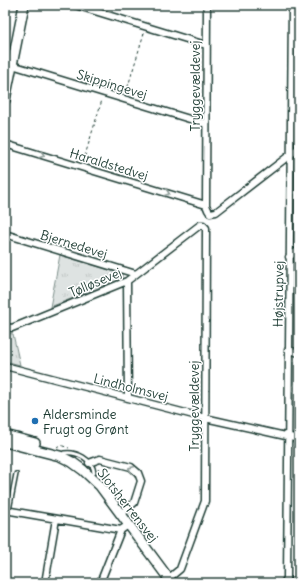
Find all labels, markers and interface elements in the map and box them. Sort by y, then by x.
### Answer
street label: Tryggevældevej [187,40,204,132]
street label: Skippingevej [75,66,149,103]
street label: Haraldstedvej [68,145,150,184]
one-way arrow [39,150,46,159]
one-way arrow [163,188,170,197]
street label: Bjernedevej [38,226,109,263]
street label: Højstrupvej [269,261,288,327]
street label: Tølløsevej [66,264,124,301]
street label: Tryggevældevej [186,360,203,452]
street label: Lindholmsvej [92,370,170,405]
place label: Aldersminde Frugt og Grønt [43,406,129,438]
marker: Aldersminde Frugt og Grønt [30,416,40,426]
street label: Slotsherrensvej [93,465,162,546]
one-way arrow [127,466,135,474]

